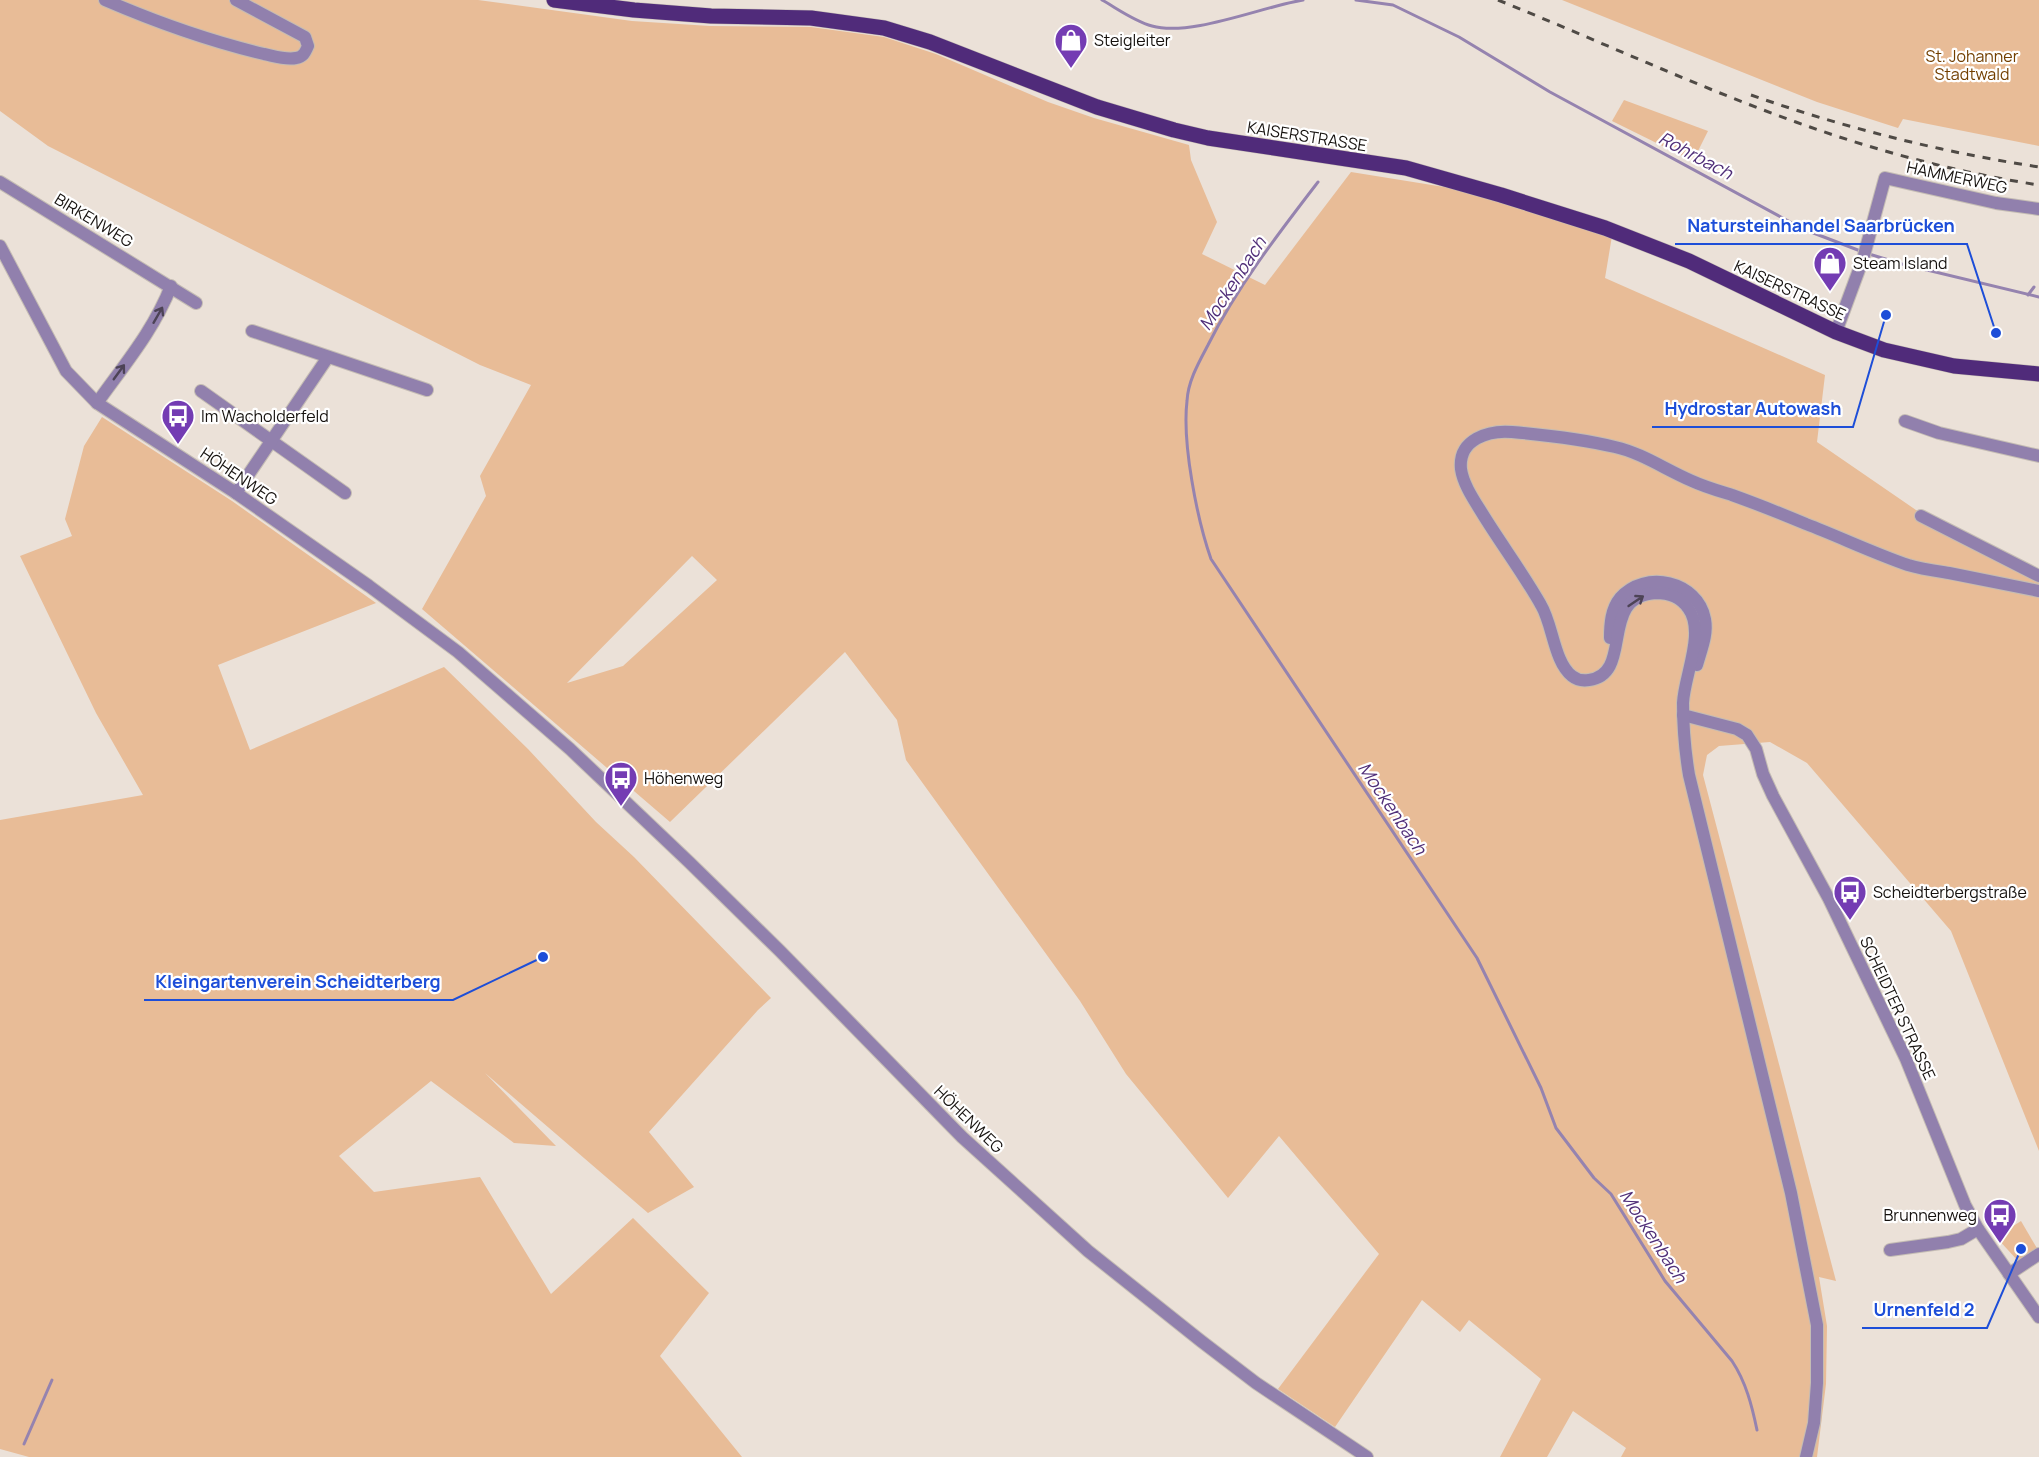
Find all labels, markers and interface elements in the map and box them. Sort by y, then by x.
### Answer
shop icon: Steigleiter [1053,22,1089,69]
place label: Steigleiter [1094,29,1171,51]
park label: St. Johanner Stadtwald [1926,45,2019,85]
street label: KAISERSTRASSE [1246,116,1368,156]
water label: Rohrbach [1655,126,1738,185]
street label: HAMMERWEG [1905,156,2009,198]
street label: BIRKENWEG [51,188,137,252]
callout: Natursteinhandel Saarbrücken [1675,208,1967,244]
text: Natursteinhandel Saarbrücken [1687,213,1955,237]
water label: Mockenbach [1193,231,1272,334]
shop icon: Steam Island [1812,245,1848,292]
place label: Steam Island [1853,252,1948,274]
street label: KAISERSTRASSE [1731,254,1849,326]
one-way arrow [152,307,164,324]
one-way arrow [113,365,125,381]
callout: Hydrostar Autowash [1652,391,1853,427]
text: Hydrostar Autowash [1664,396,1842,420]
bus stop icon: Im Wacholderfeld [160,398,196,445]
place label: Im Wacholderfeld [201,405,329,427]
street label: HÖHENWEG [196,442,282,510]
one-way arrow [1628,595,1644,607]
water label: Mockenbach [1353,757,1434,860]
bus stop icon: Höhenweg [603,760,639,807]
place label: Höhenweg [644,767,723,789]
bus stop icon: Scheidterbergstraße [1832,874,1868,921]
place label: Scheidterbergstraße [1873,881,2027,903]
street label: SCHEIDTER STRASSE [1855,933,1941,1083]
callout: Kleingartenverein Scheidterberg [144,964,453,1000]
text: Kleingartenverein Scheidterberg [155,969,441,993]
street label: HÖHENWEG [930,1080,1008,1158]
water label: Mockenbach [1615,1185,1694,1288]
bus stop icon: Brunnenweg [1982,1197,2018,1244]
place label: Brunnenweg [1884,1204,1977,1226]
callout: Urnenfeld 2 [1862,1292,1987,1328]
text: Urnenfeld 2 [1874,1297,1974,1321]

